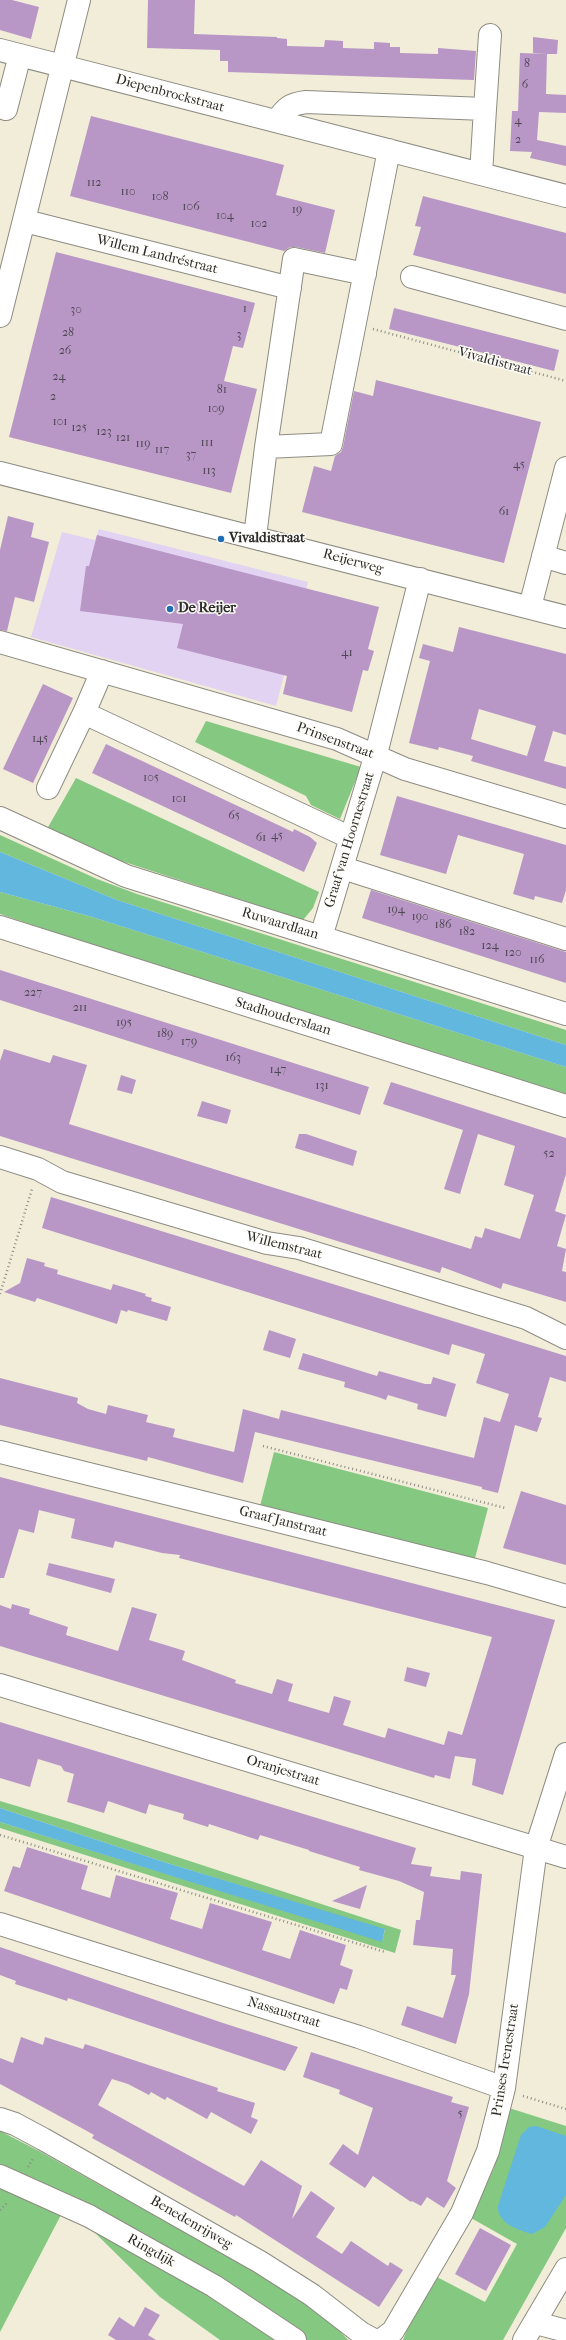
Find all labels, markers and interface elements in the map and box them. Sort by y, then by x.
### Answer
house number: 8 [524,57,530,71]
street label: Diepenbrockstraat [114,71,226,117]
house number: 6 [522,78,528,92]
house number: 4 [514,114,522,128]
house number: 2 [515,133,521,147]
house number: 112 [87,176,101,190]
house number: 110 [120,185,136,199]
house number: 108 [152,190,168,204]
house number: 106 [182,200,200,214]
house number: 19 [292,203,302,217]
house number: 104 [216,209,234,223]
house number: 102 [250,217,268,231]
street label: Willem Landréstraat [95,232,219,278]
house number: 1 [243,302,247,316]
house number: 30 [70,303,82,317]
house number: 28 [62,326,74,340]
house number: 3 [237,328,241,342]
house number: 26 [59,344,71,358]
street label: Vivaldistraat [456,344,534,380]
house number: 24 [52,370,66,384]
house number: 81 [217,383,227,397]
house number: 2 [50,390,56,404]
house number: 109 [207,402,225,416]
house number: 101 [52,415,68,429]
house number: 125 [71,421,87,435]
house number: 123 [96,425,112,439]
house number: 121 [116,431,130,445]
house number: 111 [201,436,213,450]
house number: 119 [136,437,150,451]
house number: 117 [155,443,169,457]
house number: 37 [186,448,196,462]
house number: 45 [513,458,525,472]
house number: 113 [202,464,216,478]
house number: 61 [499,505,509,519]
place label: Vivaldistraat [229,531,305,547]
marker: Vivaldistraat [216,534,226,544]
street label: Reijerweg [321,546,385,578]
place label: De Reijer [178,601,236,617]
marker: De Reijer [165,604,175,614]
house number: 41 [341,646,353,660]
street label: Prinsenstraat [294,719,376,763]
house number: 145 [32,732,48,746]
street label: Graaf van Hoornestraat [321,770,379,910]
house number: 105 [143,771,159,785]
house number: 101 [171,792,187,806]
house number: 65 [228,809,240,823]
house number: 45 [271,829,283,843]
house number: 61 [256,831,266,845]
house number: 194 [387,903,405,917]
street label: Ruwaardlaan [240,904,320,944]
house number: 190 [411,910,429,924]
house number: 186 [435,918,451,932]
house number: 182 [459,925,475,939]
house number: 124 [481,939,499,953]
house number: 120 [504,946,522,960]
house number: 116 [529,953,545,967]
house number: 227 [24,986,42,1000]
street label: Stadhouderslaan [233,994,333,1040]
house number: 211 [73,1001,87,1015]
house number: 195 [116,1016,132,1030]
house number: 189 [157,1027,173,1041]
house number: 179 [181,1035,197,1049]
house number: 163 [225,1051,241,1065]
house number: 147 [270,1063,286,1077]
house number: 131 [315,1079,329,1093]
house number: 52 [543,1147,555,1161]
street label: Willemstraat [244,1228,324,1264]
street label: Graaf Janstraat [237,1503,329,1541]
street label: Oranjestraat [244,1752,322,1790]
street label: Nassaustraat [245,1994,323,2032]
street label: Prinses Irenestraat [489,2002,523,2118]
house number: 5 [457,2107,463,2121]
street label: Benedenrijweg [147,2193,235,2253]
street label: Ringdijk [124,2231,178,2271]

